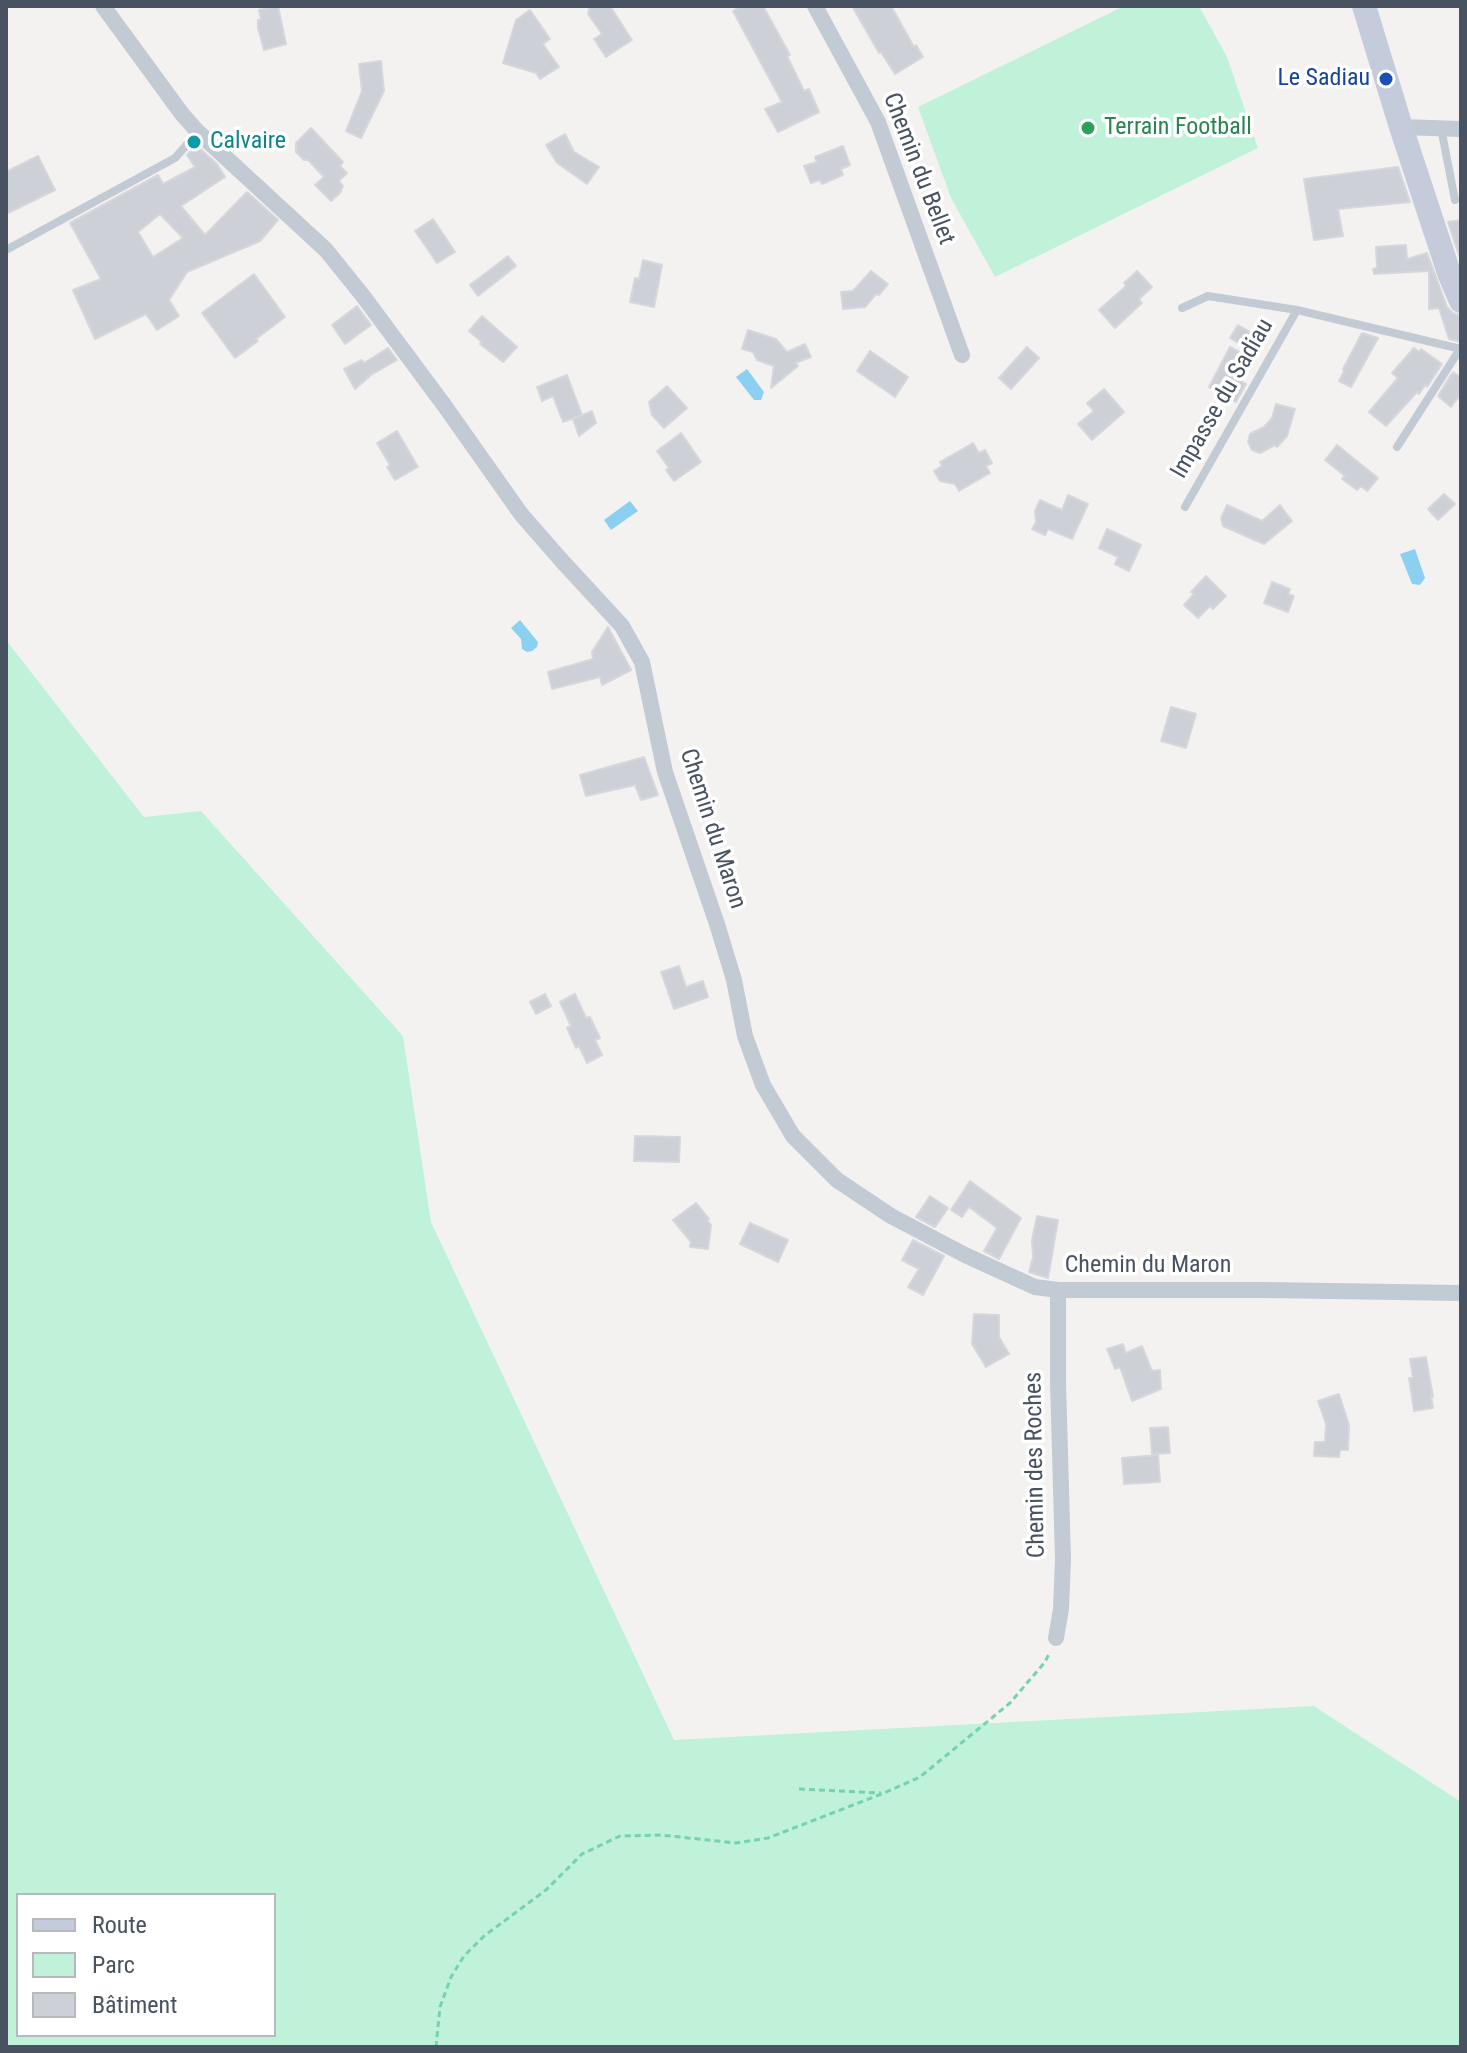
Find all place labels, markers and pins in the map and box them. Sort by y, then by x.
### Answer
place label: Le Sadiau [1277,65,1370,93]
marker: Le Sadiau [1377,70,1395,88]
place label: Terrain Football [1104,114,1252,142]
marker: Terrain Football [1079,119,1097,137]
place label: Calvaire [210,128,286,156]
marker: Calvaire [185,133,203,151]

